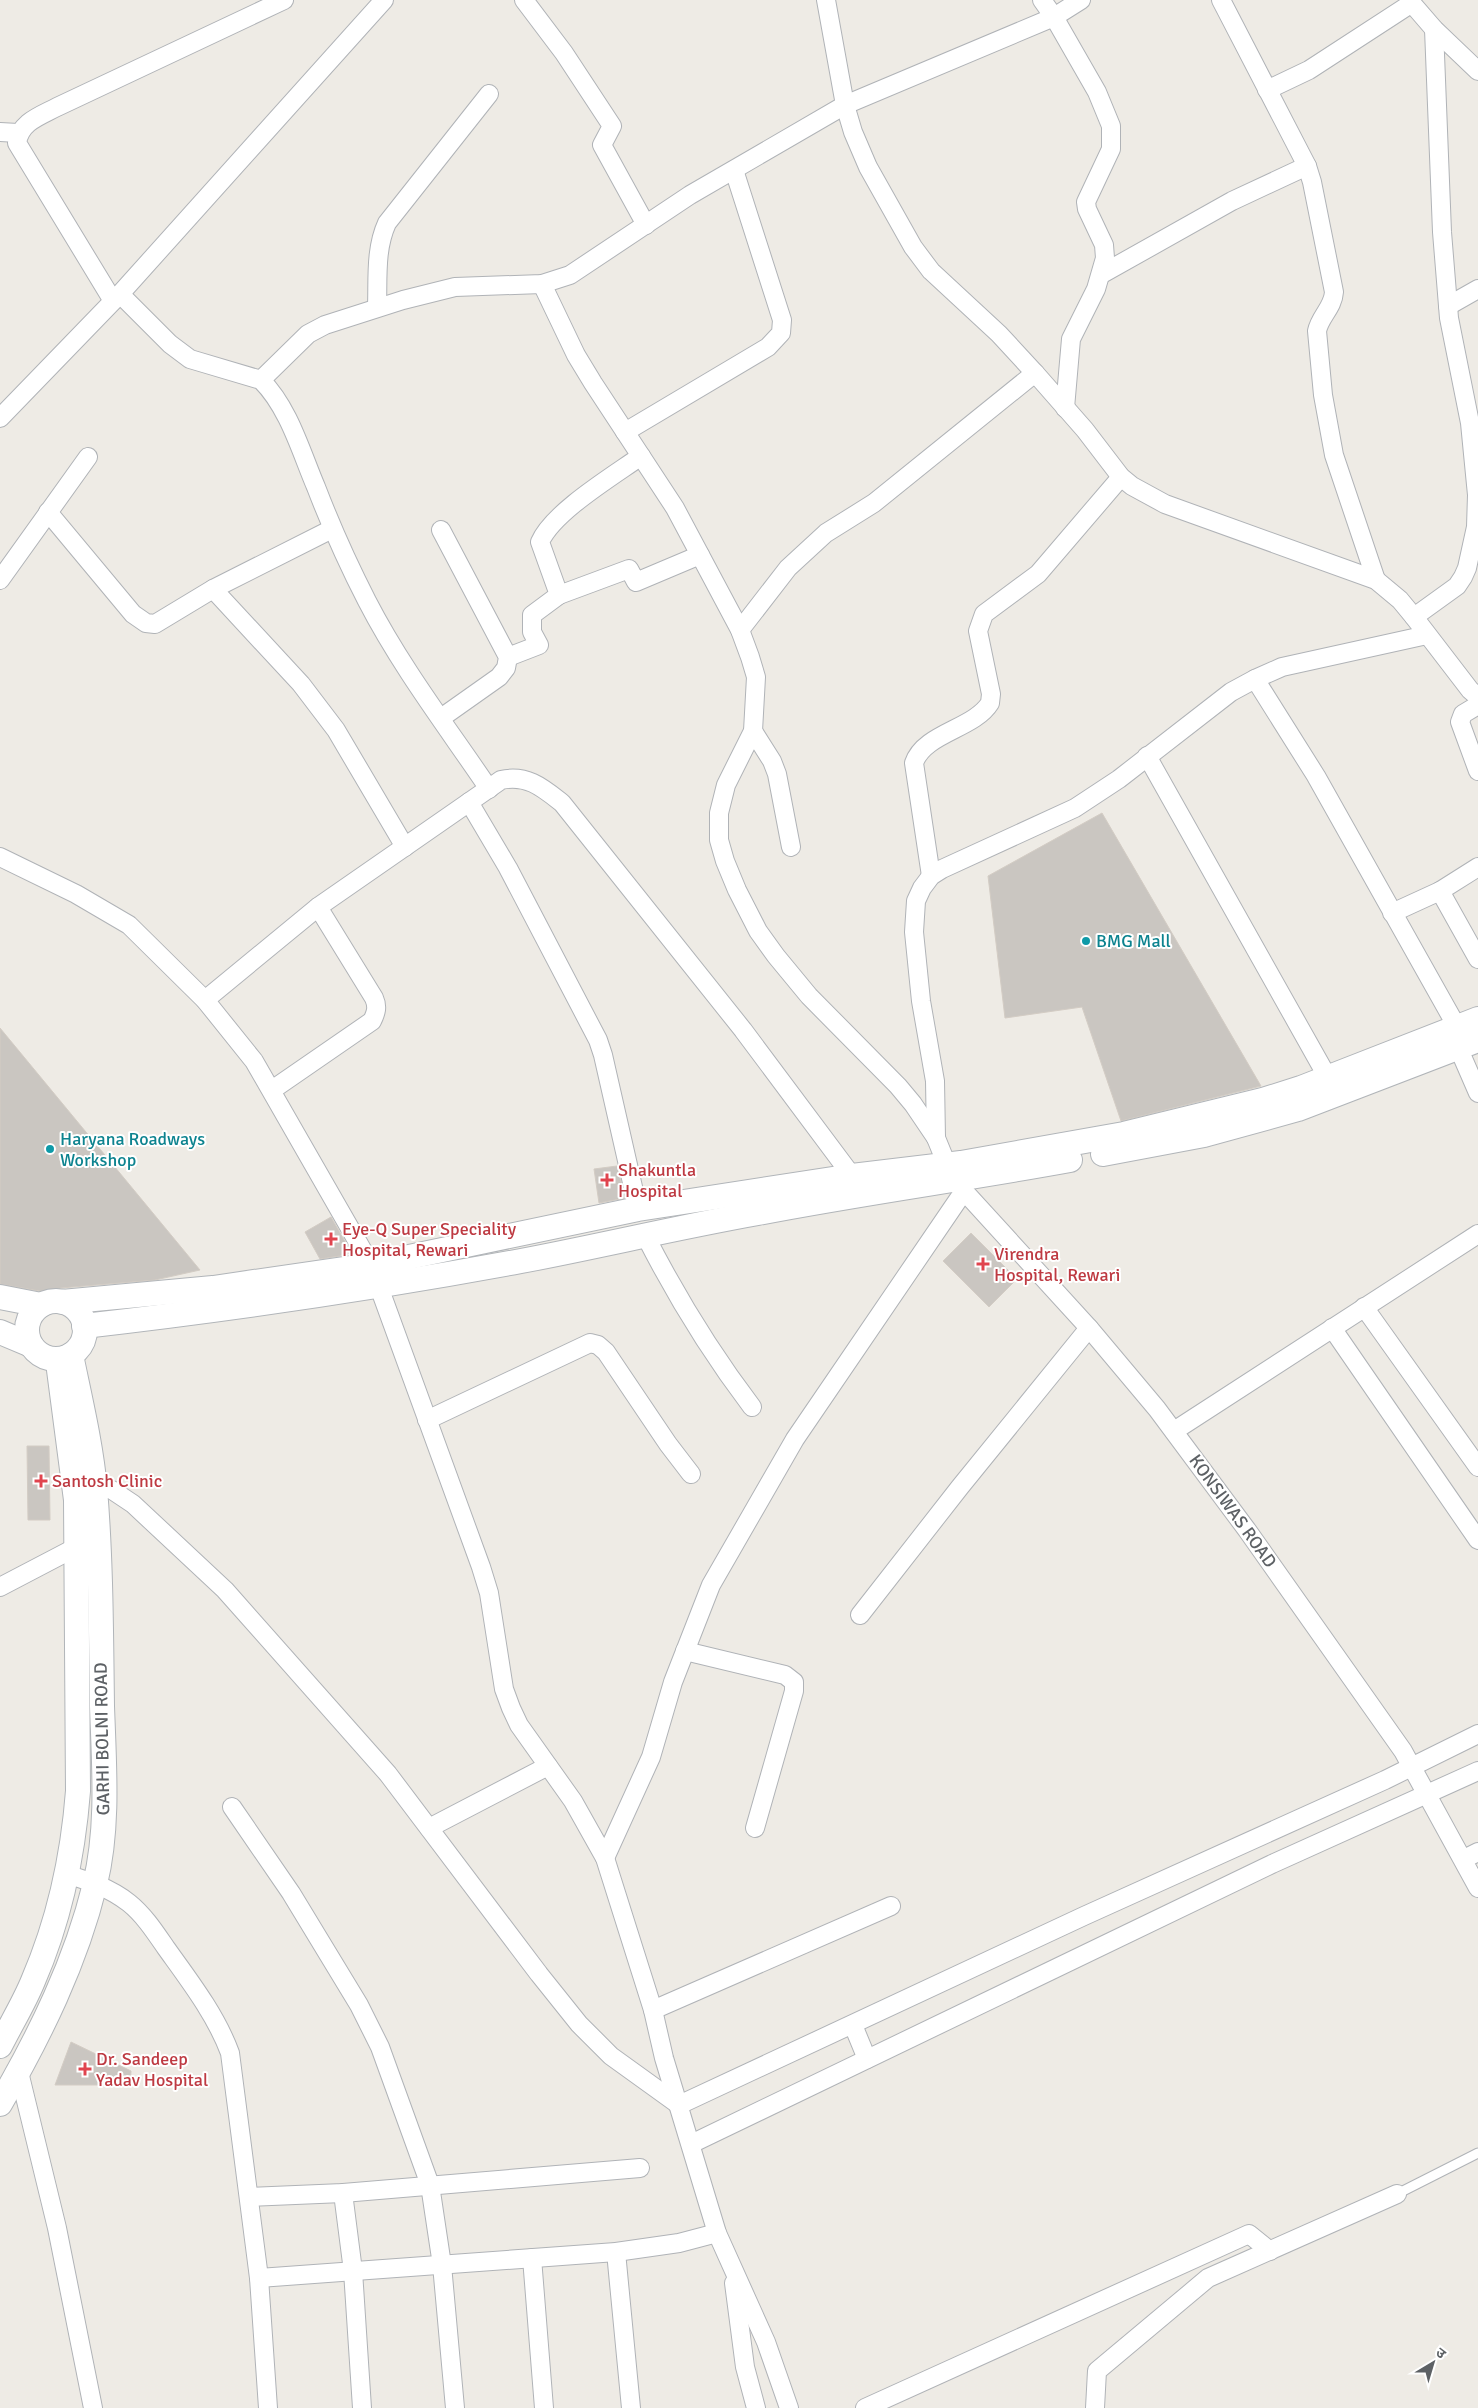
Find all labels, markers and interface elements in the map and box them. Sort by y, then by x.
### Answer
place label: BMG Mall [1096,930,1171,952]
marker: BMG Mall [1080,935,1092,947]
place label: Haryana Roadways Workshop [60,1128,205,1171]
marker: Haryana Roadways Workshop [44,1143,56,1155]
place label: Shakuntla Hospital [618,1159,696,1202]
marker: Shakuntla Hospital [600,1173,614,1187]
place label: Eye-Q Super Speciality Hospital, Rewari [342,1218,517,1261]
marker: Eye-Q Super Speciality Hospital, Rewari [324,1232,338,1246]
place label: Virendra Hospital, Rewari [994,1243,1120,1286]
marker: Virendra Hospital, Rewari [976,1257,990,1271]
street label: KONSIWAS ROAD [1185,1450,1281,1572]
place label: Santosh Clinic [52,1470,162,1492]
marker: Santosh Clinic [34,1474,48,1488]
street label: GARHI BOLNI ROAD [90,1662,114,1816]
place label: Dr. Sandeep Yadav Hospital [96,2048,208,2091]
marker: Dr. Sandeep Yadav Hospital [78,2062,92,2076]
north arrow [1408,2338,1458,2388]
text: उ [1432,2344,1450,2363]

